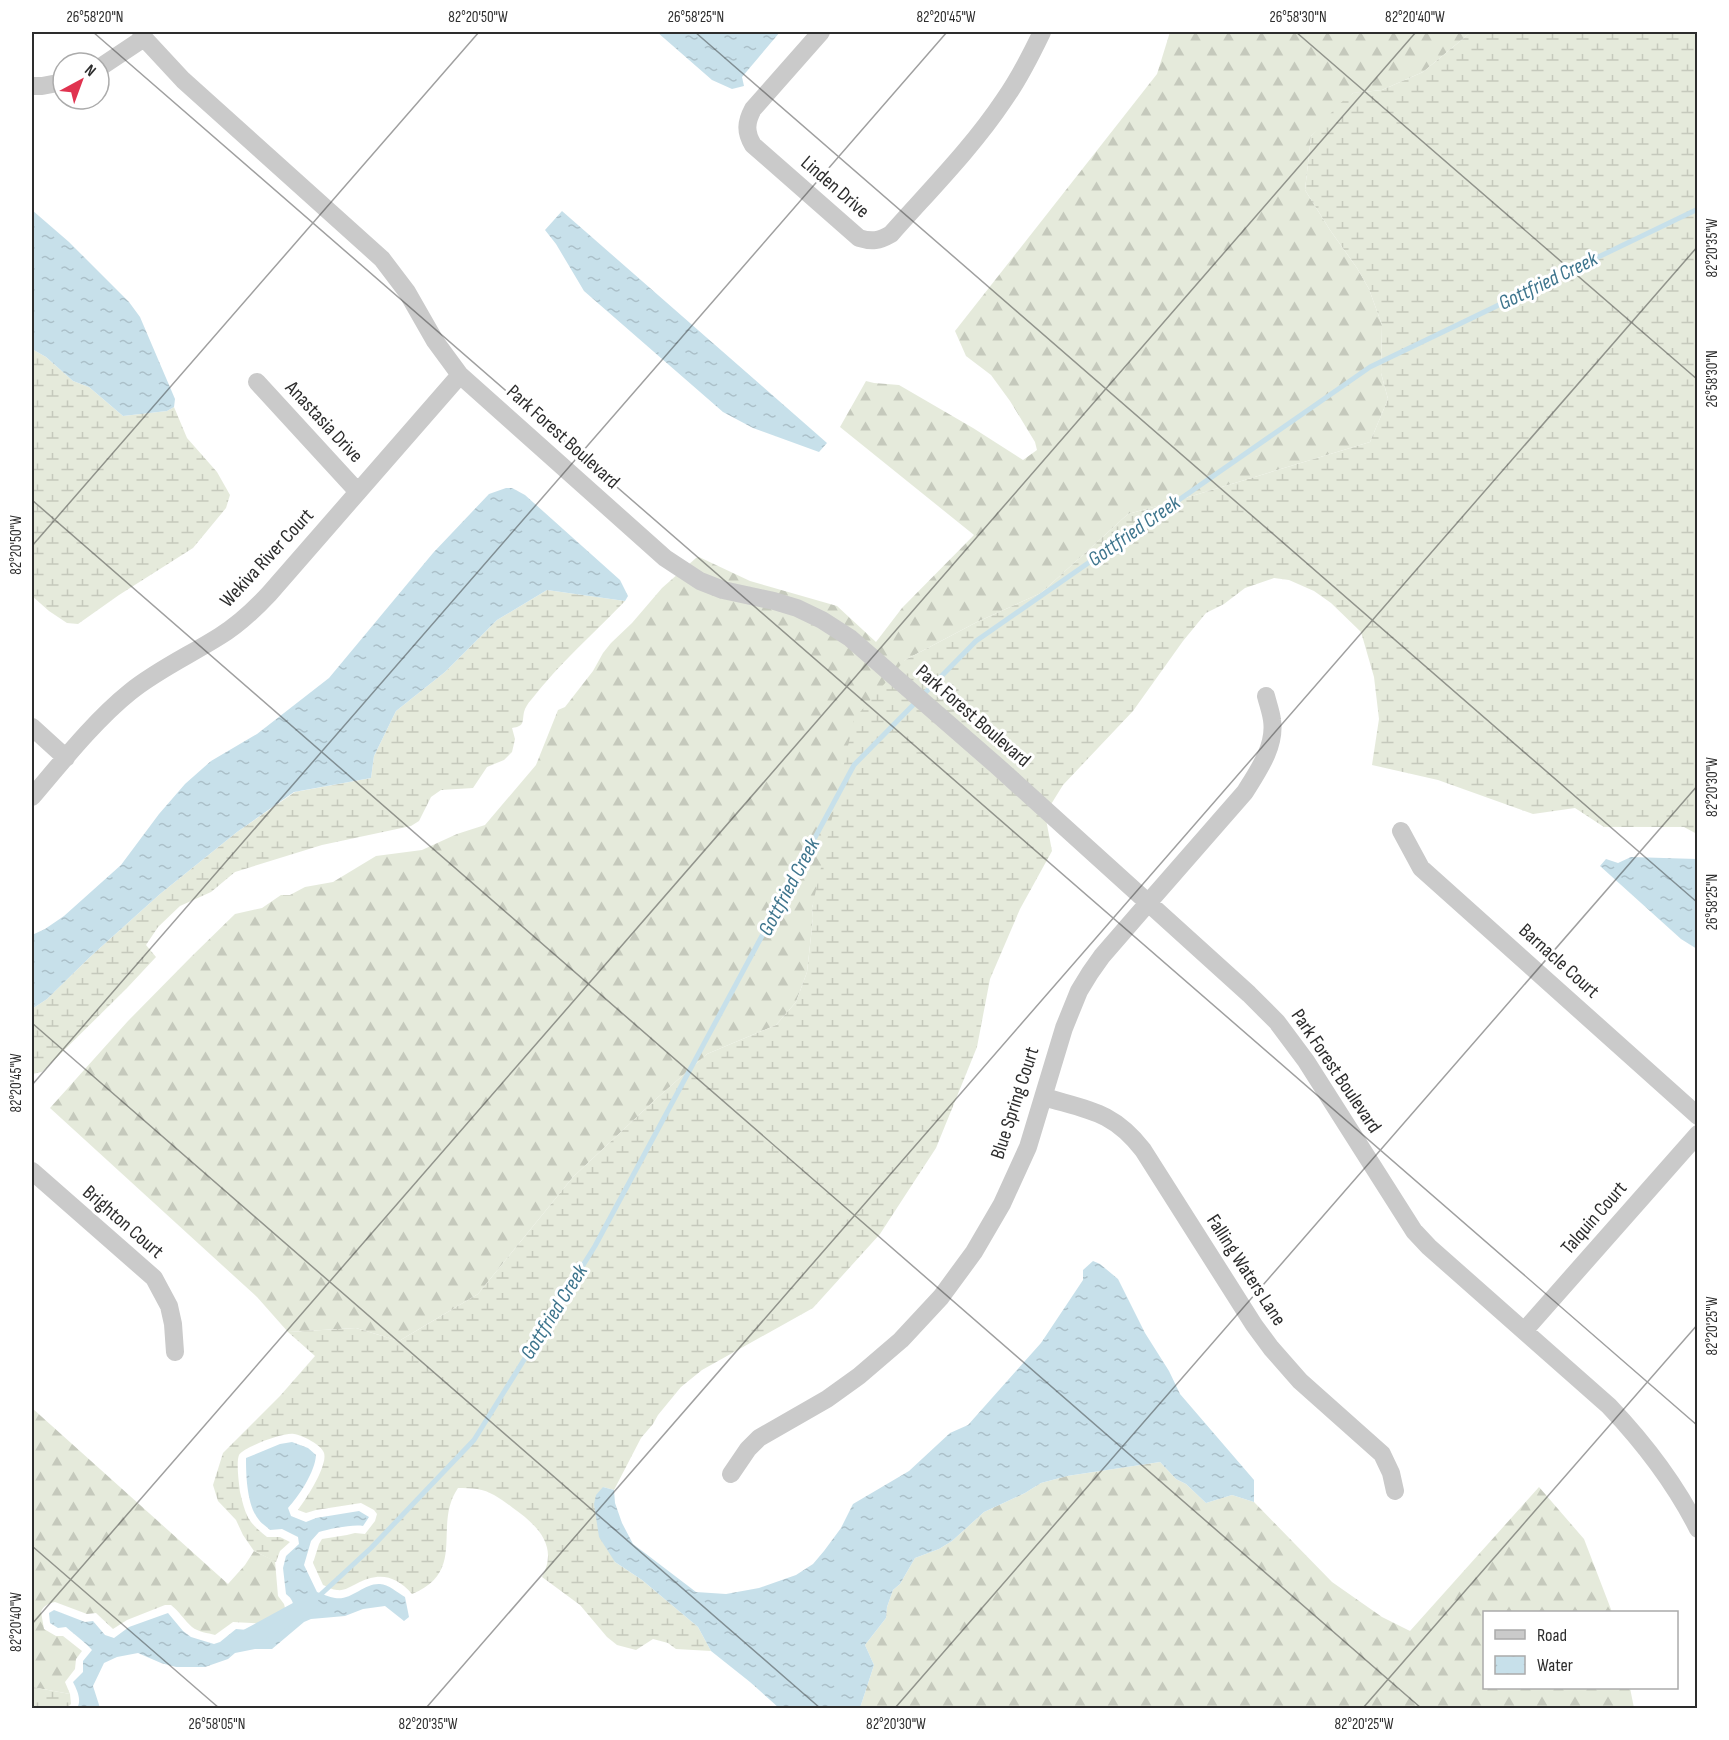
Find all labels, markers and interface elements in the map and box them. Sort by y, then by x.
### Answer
text: 26°58'20"N [67,8,123,27]
text: 82°20'50"W [448,8,508,27]
text: 26°58'25"N [668,8,724,27]
text: 82°20'45"W [916,8,976,27]
text: 26°58'30"N [1269,8,1327,27]
text: 82°20'40"W [1385,8,1445,27]
north arrow [51,51,111,111]
text: N [80,61,99,81]
street label: Linden Drive [796,151,874,223]
text: 82°20'35"W [1703,218,1722,278]
water label: Gottfried Creek [1494,246,1603,316]
text: 26°58'30"N [1703,350,1722,408]
street label: Anastasia Drive [279,375,368,468]
street label: Park Forest Boulevard [501,380,625,494]
water label: Gottfried Creek [1083,489,1186,572]
street label: Wekiva River Court [215,504,319,612]
text: 82°20'50"W [7,515,26,575]
street label: Park Forest Boulevard [911,660,1035,772]
text: 82°20'30"W [1703,757,1722,817]
water label: Gottfried Creek [753,833,826,940]
text: 26°58'25"N [1703,874,1722,930]
street label: Barnacle Court [1514,919,1604,1003]
street label: Park Forest Boulevard [1286,1005,1386,1137]
street label: Blue Spring Court [986,1044,1044,1162]
text: 82°20'45"W [7,1053,26,1113]
street label: Talquin Court [1556,1177,1632,1259]
street label: Brighton Court [78,1180,168,1264]
street label: Falling Waters Lane [1201,1210,1291,1330]
water label: Gottfried Creek [515,1259,594,1364]
text: 82°20'25"W [1703,1296,1722,1356]
text: 82°20'40"W [7,1592,26,1652]
legend [1483,1611,1678,1689]
text: Road [1537,1625,1567,1646]
text: Water [1537,1655,1573,1676]
text: 26°58'05"N [189,1715,245,1734]
text: 82°20'35"W [398,1715,458,1734]
text: 82°20'30"W [866,1715,926,1734]
text: 82°20'25"W [1335,1715,1394,1734]

